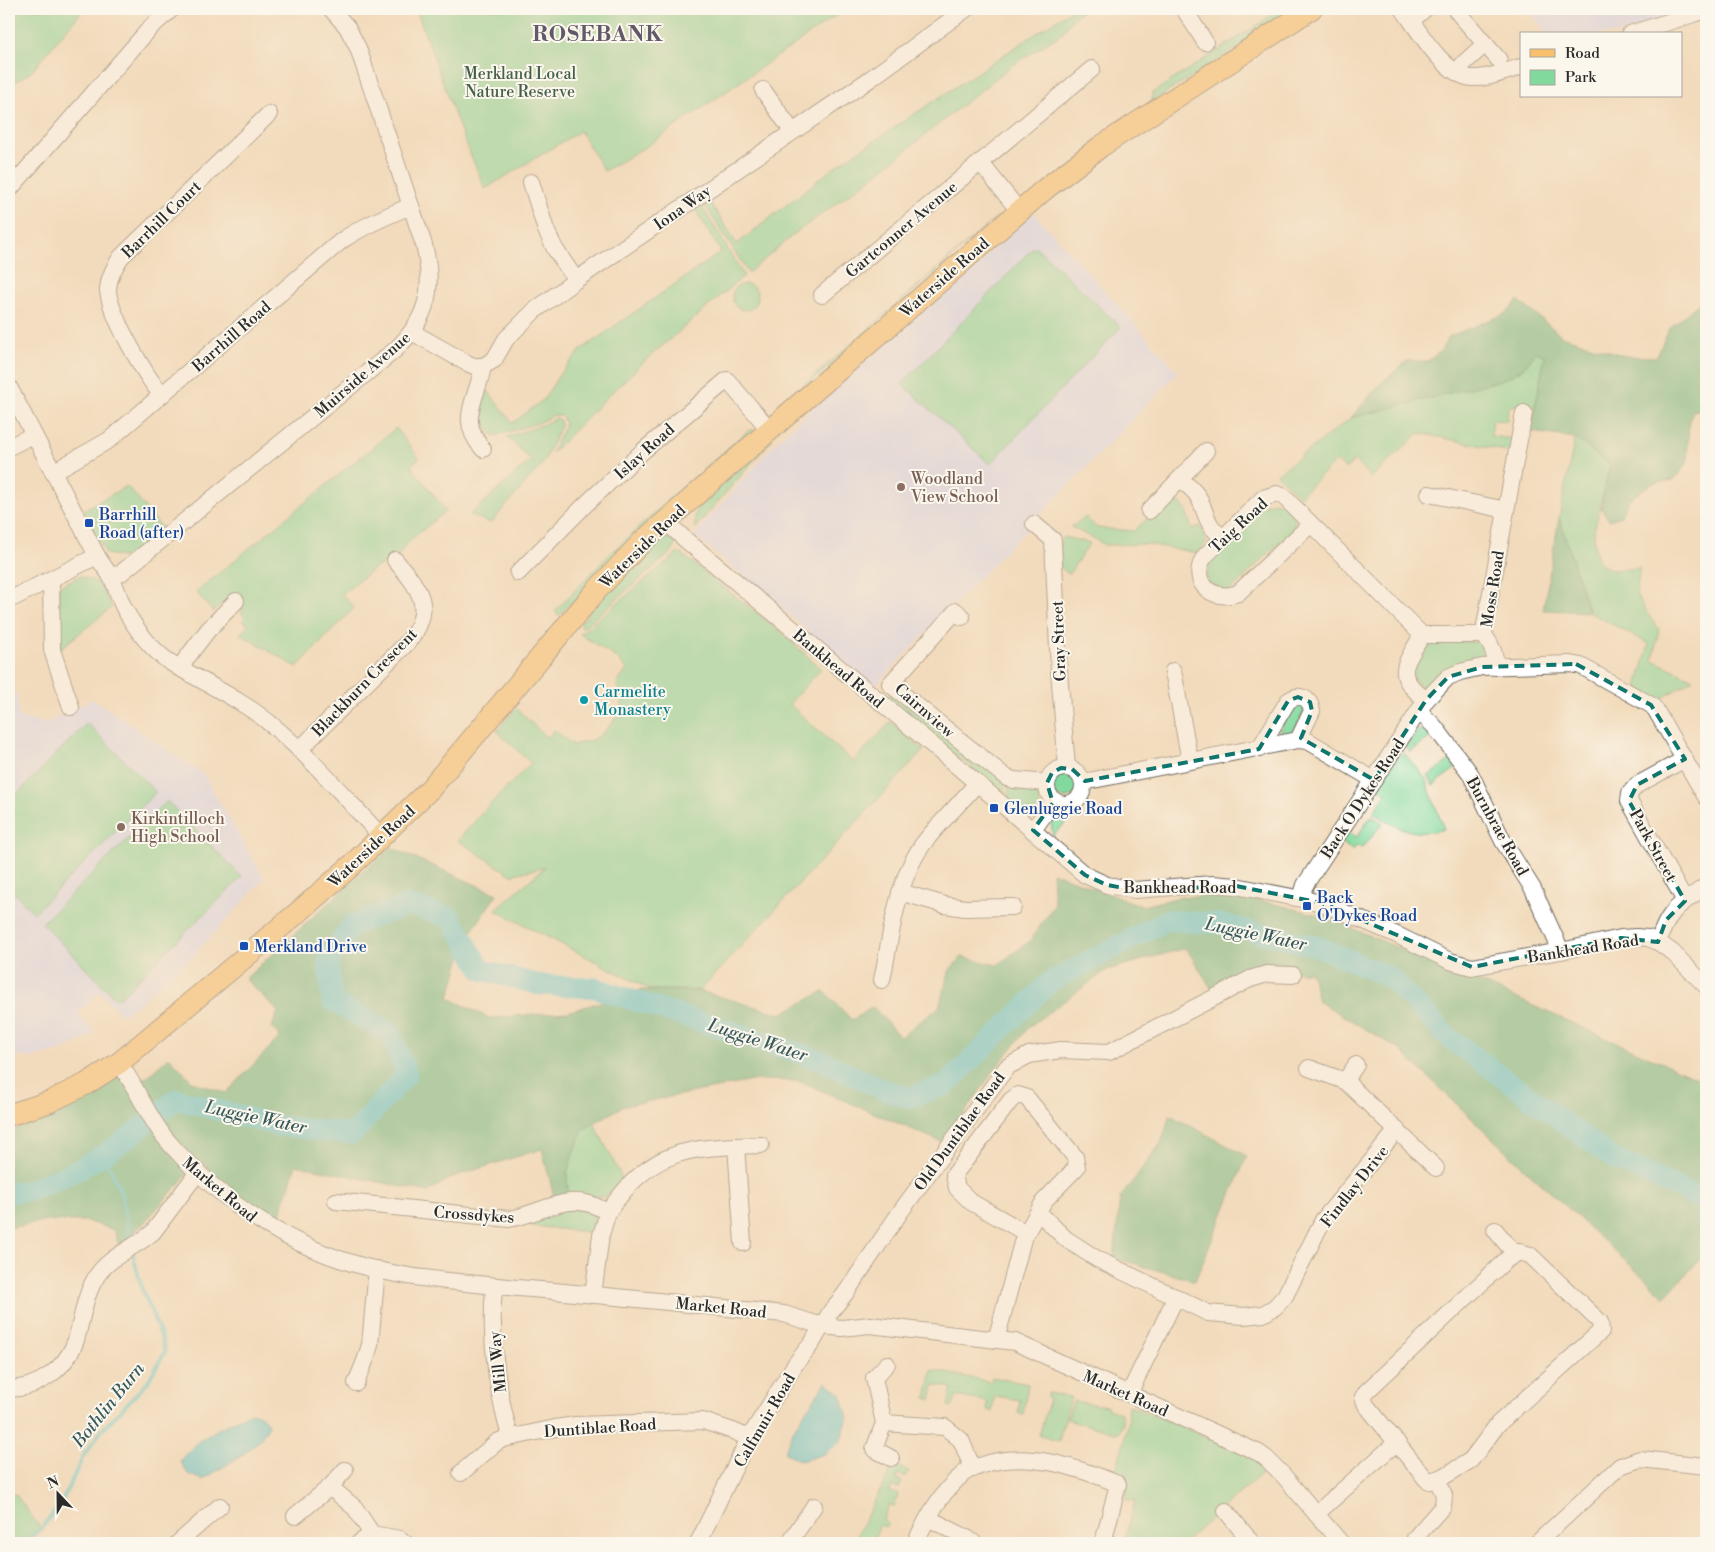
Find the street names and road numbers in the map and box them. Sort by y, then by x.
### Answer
street label: Barrhill Court [117,177,206,263]
street label: Gartconner Avenue [842,177,962,282]
street label: Iona Way [650,181,715,235]
street label: Waterside Road [895,233,993,323]
street label: Barrhill Road [187,297,275,377]
street label: Muirside Avenue [310,328,415,422]
street label: Islay Road [610,420,679,484]
street label: Taig Road [1205,494,1272,558]
street label: Waterside Road [595,501,690,593]
street label: Moss Road [1477,549,1509,629]
street label: Gray Street [1048,600,1070,682]
street label: Blackburn Crescent [307,624,422,742]
street label: Bankhead Road [788,624,888,713]
street label: Cairnview [890,679,959,743]
street label: Back O Dykes Road [1316,735,1409,863]
street label: Burnbrae Road [1461,773,1532,879]
street label: Waterside Road [323,801,419,893]
street label: Park Street [1625,806,1681,886]
street label: Bankhead Road [1123,878,1236,898]
street label: Bankhead Road [1525,930,1640,968]
street label: Old Duntiblae Road [910,1068,1010,1195]
street label: Findlay Drive [1317,1142,1393,1232]
street label: Market Road [178,1153,261,1227]
street label: Crossdykes [433,1202,515,1228]
street label: Market Road [674,1293,767,1323]
street label: Mill Way [485,1330,511,1393]
street label: Market Road [1080,1366,1171,1422]
street label: Calfmuir Road [730,1370,800,1471]
street label: Duntiblae Road [543,1414,657,1442]

